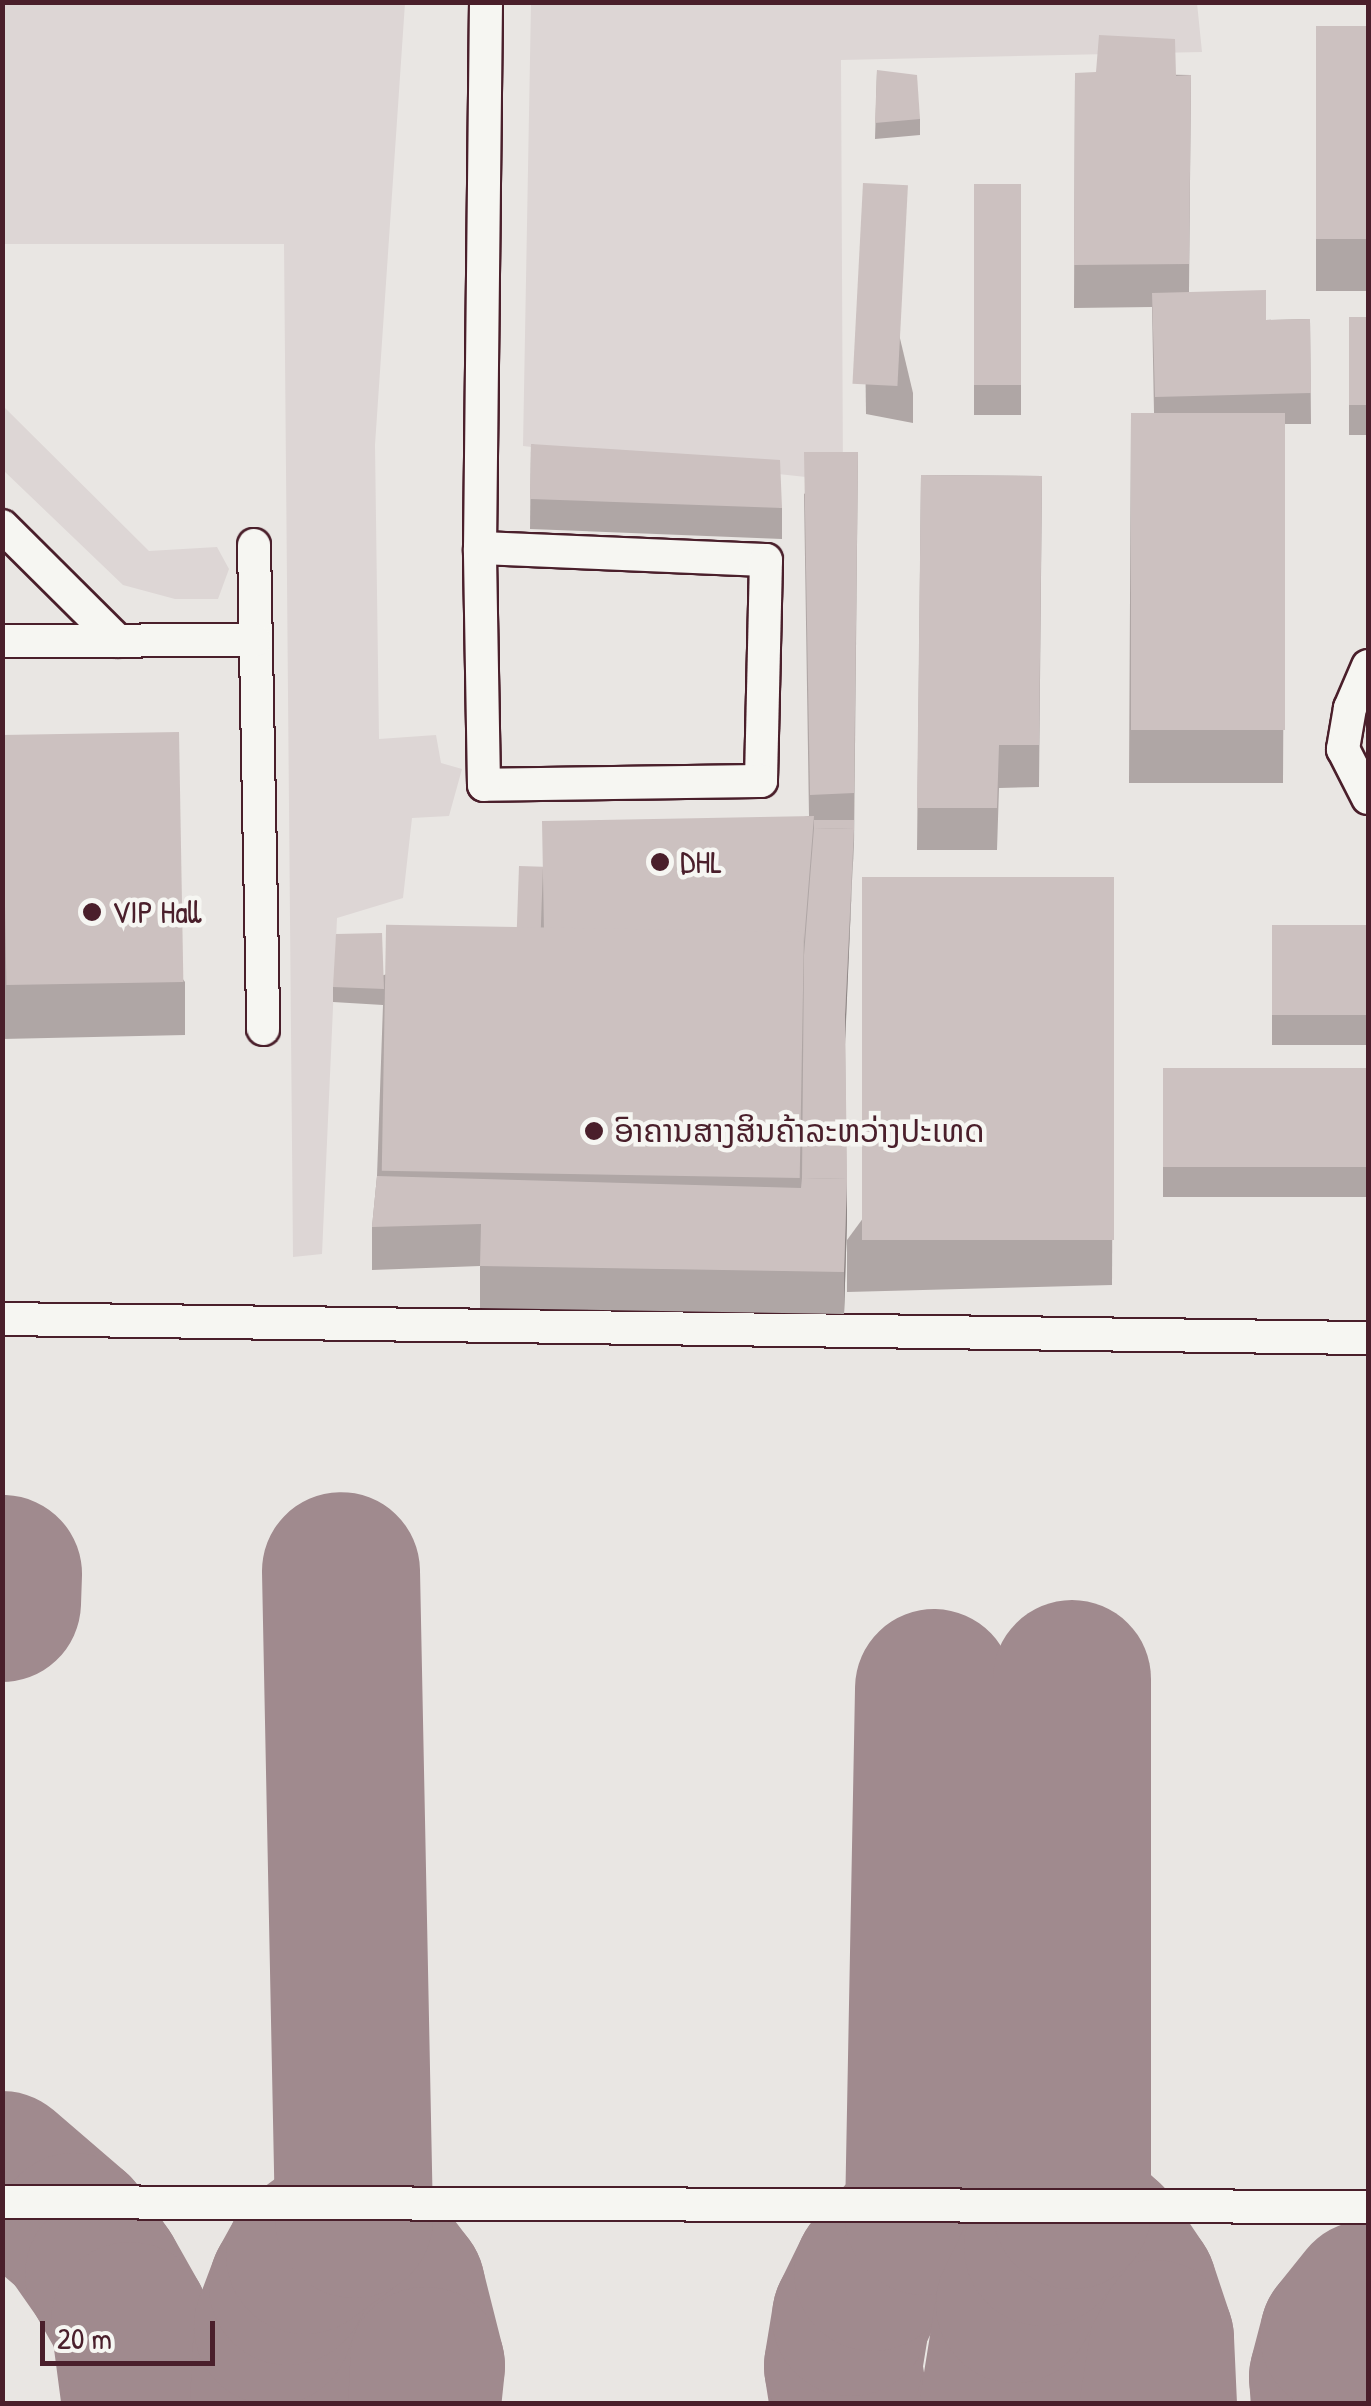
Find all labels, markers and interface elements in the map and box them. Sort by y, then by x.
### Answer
place label: DHL [680,843,722,881]
marker: DHL [649,851,671,873]
place label: VIP Hall [112,893,202,931]
marker: VIP Hall [81,901,103,923]
place label: ົອາຄານສາງສິນຄ້າລະຫວ່າງປະເທດ [614,1112,985,1150]
marker: ົອາຄານສາງສິນຄ້າລະຫວ່າງປະເທດ [583,1120,605,1142]
scale bar [45,2301,220,2363]
text: 20 m [57,2318,112,2358]

